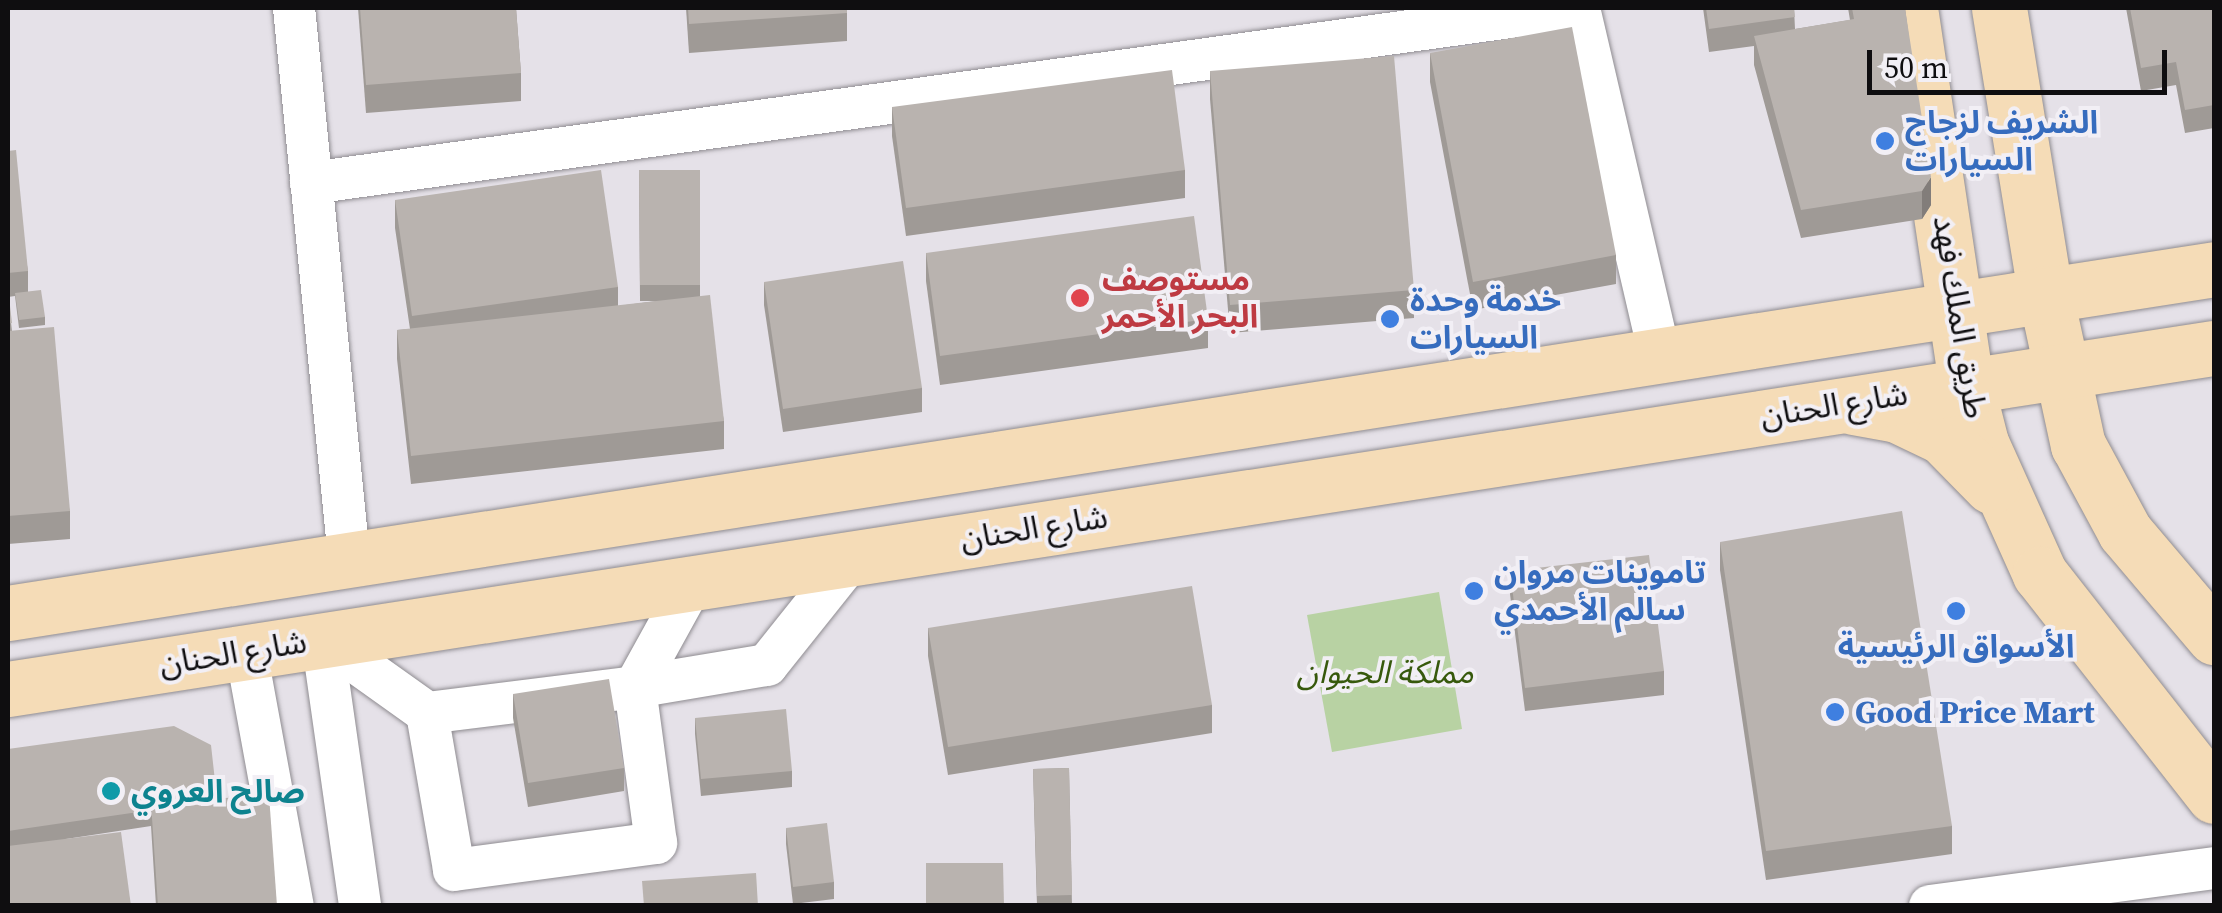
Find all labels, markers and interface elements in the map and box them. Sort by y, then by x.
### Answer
scale bar [1872,30,2172,92]
text: 50 m [1884,47,1948,88]
place label: الشريف لزجاج السيارات [1905,104,2098,179]
marker: الشريف لزجاج السيارات [1874,130,1896,152]
street label: طريق الملك فهد [1925,213,1995,421]
place label: مستوصف البحر الأحمر [1102,261,1258,336]
place label: خدمة وحدة السيارات [1410,282,1561,357]
marker: مستوصف البحر الأحمر [1067,285,1093,311]
marker: خدمة وحدة السيارات [1379,308,1401,330]
street label: شارع الحنان [1758,374,1910,436]
street label: شارع الحنان [958,497,1110,559]
place label: تاموينات مروان سالم الأحمدي [1494,554,1706,629]
marker: تاموينات مروان سالم الأحمدي [1463,580,1485,602]
marker: الأسواق الرئيسية [1945,600,1967,622]
street label: شارع الحنان [157,622,309,684]
place label: الأسواق الرئيسية [1838,627,2074,665]
park label: مملكة الحيوان [1296,653,1474,691]
place label: Good Price Mart [1855,693,2095,731]
marker: Good Price Mart [1824,701,1846,723]
place label: صالح العروي [131,772,305,810]
marker: صالح العروي [100,780,122,802]

